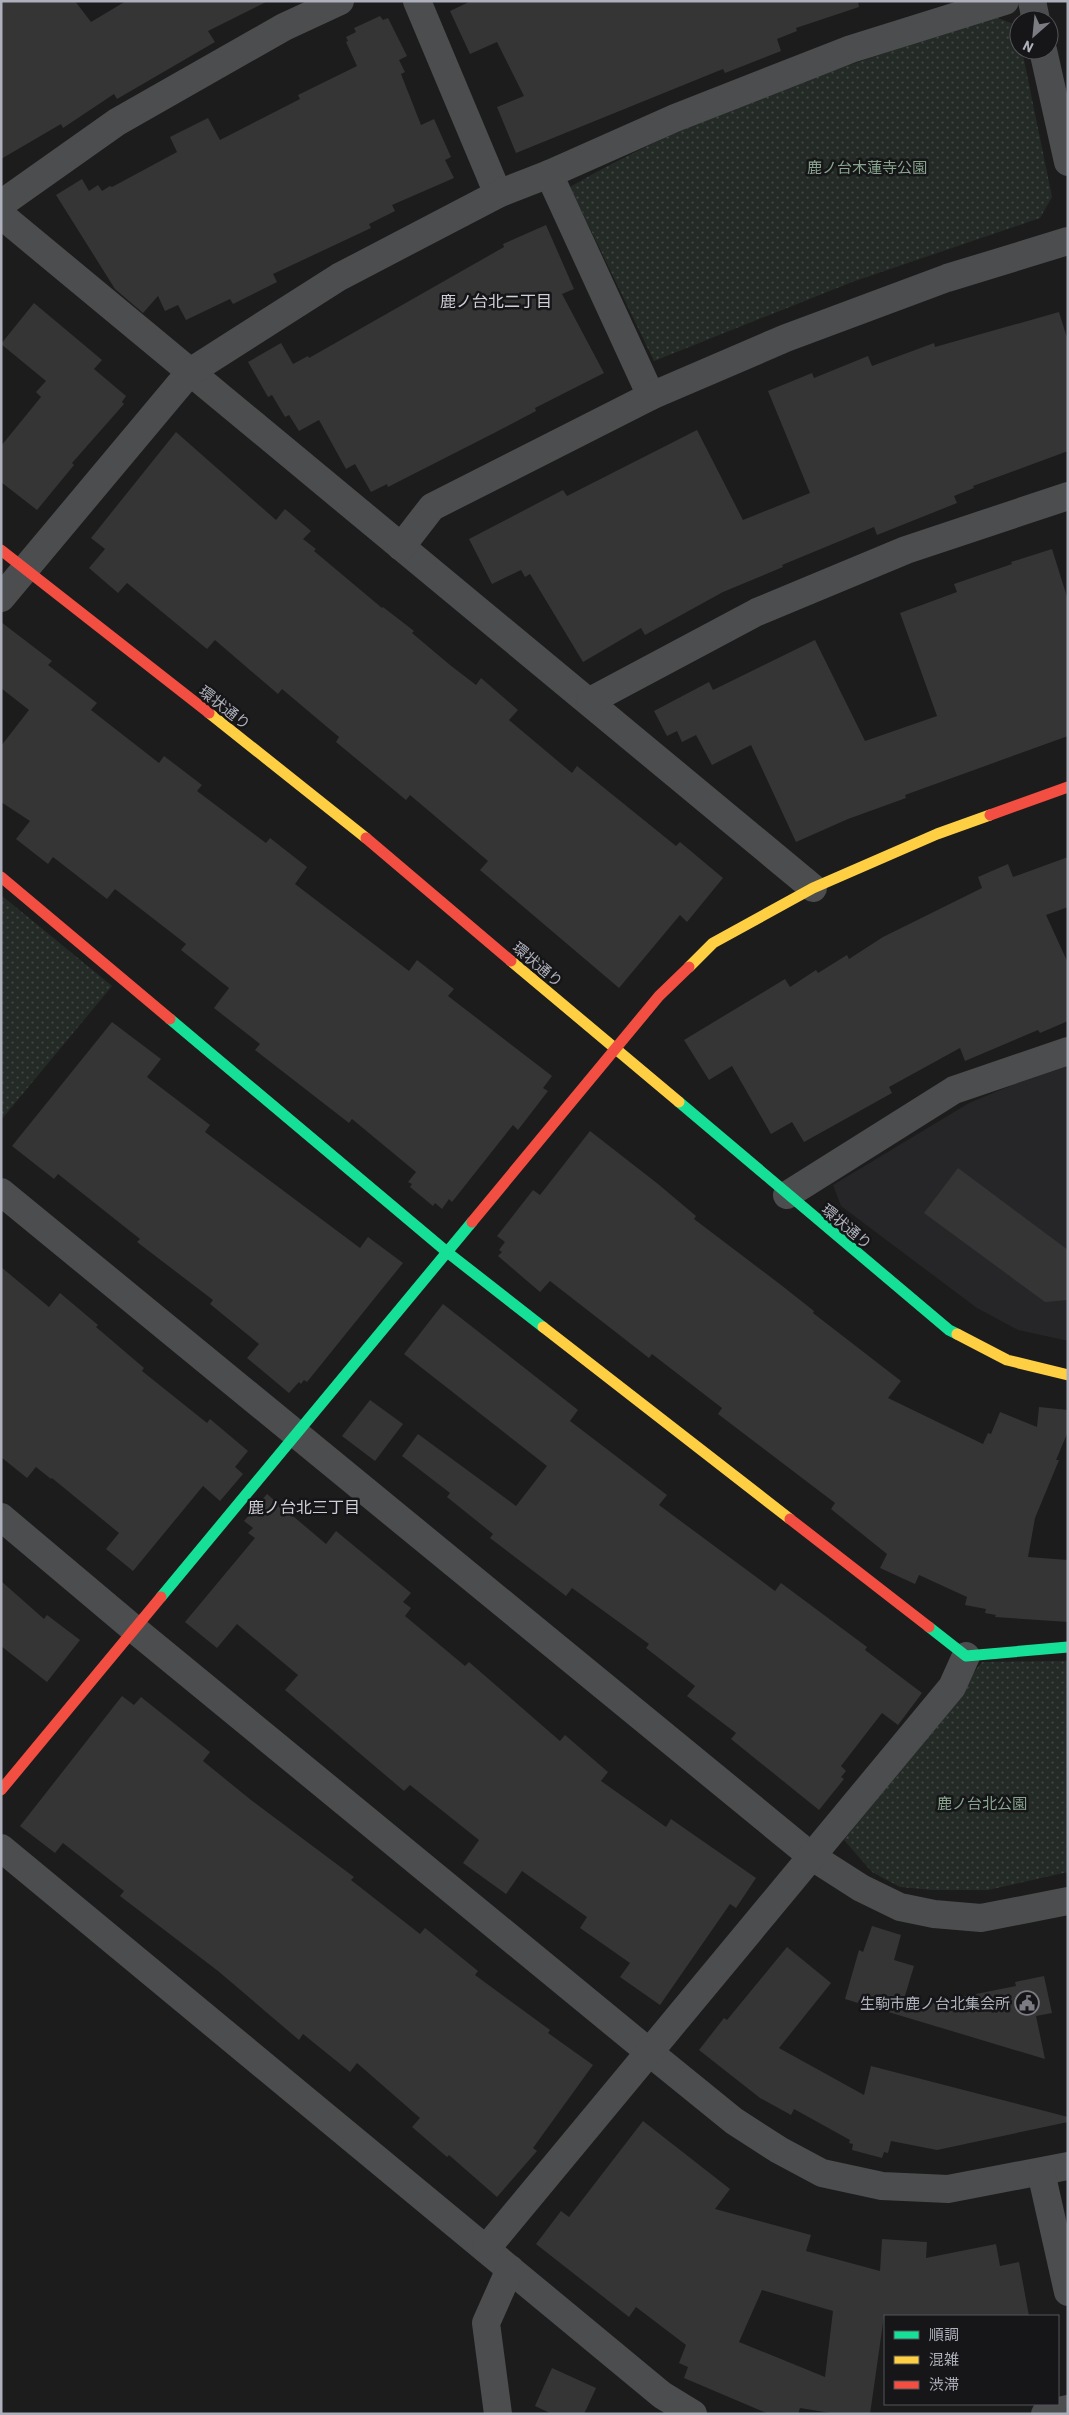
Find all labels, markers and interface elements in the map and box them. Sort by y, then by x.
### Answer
north arrow [1009,10,1059,60]
text: N [1020,37,1036,57]
park label: 鹿ノ台木蓮寺公園 [807,158,927,176]
district label: 鹿ノ台北二丁目 [440,291,552,310]
street label: 環状通り [196,681,254,733]
street label: 環状通り [509,938,567,990]
street label: 環状通り [818,1200,876,1252]
district label: 鹿ノ台北三丁目 [248,1497,360,1516]
park label: 鹿ノ台北公園 [937,1794,1027,1812]
public building icon: 生駒市鹿ノ台北集会所 [1014,1990,1040,2016]
place label: 生駒市鹿ノ台北集会所 [860,1994,1010,2012]
legend [884,2315,1059,2405]
text: 順調 [929,2325,959,2343]
text: 混雑 [929,2350,959,2368]
text: 渋滞 [929,2375,959,2393]

